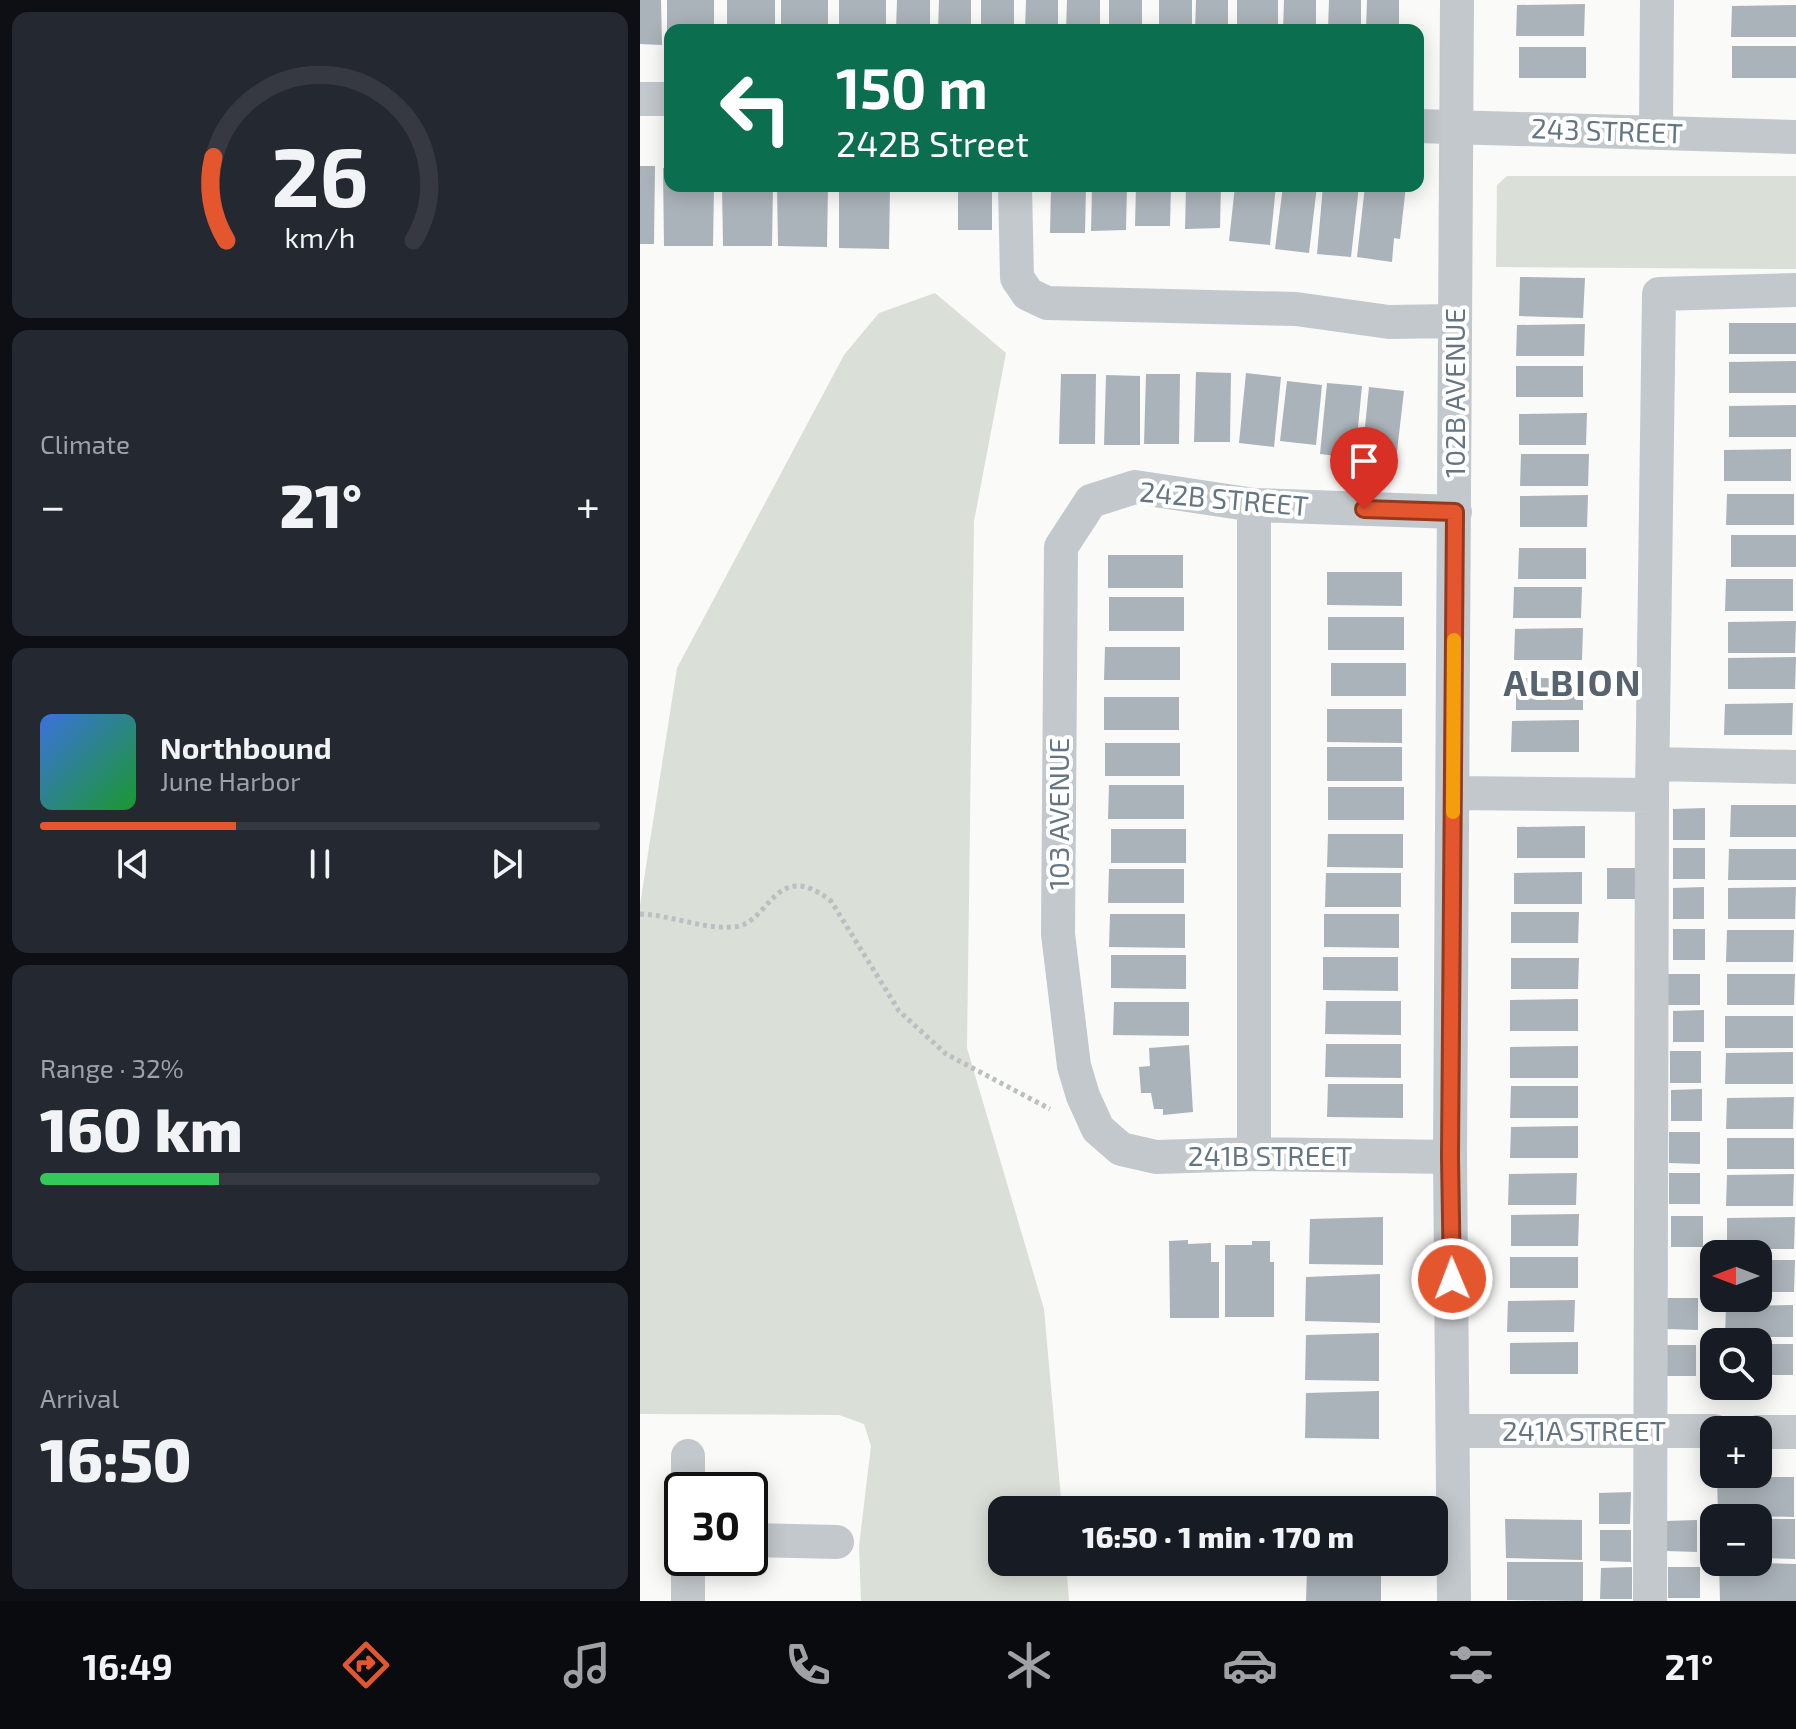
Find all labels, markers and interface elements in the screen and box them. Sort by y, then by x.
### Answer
text: 150 m [836,53,988,120]
icon: left [704,56,808,160]
street label: 243 STREET [1531,110,1683,150]
text: 242B Street [836,121,1029,164]
text: 26 [271,123,369,223]
text: km/h [285,219,355,254]
street label: 102B AVENUE [1437,308,1471,478]
pin [1330,427,1398,509]
text: Climate [40,428,130,459]
icon: arrive [1342,439,1386,483]
text: 21° [279,468,362,540]
street label: 242B STREET [1138,474,1310,522]
text: − [40,478,66,531]
text: + [576,478,600,531]
district label: ALBION [1503,660,1643,703]
text: Northbound [160,729,332,765]
street label: 103 AVENUE [1041,738,1075,890]
text: June Harbor [160,765,301,796]
icon: previous [111,842,155,886]
icon: pause [298,842,342,886]
icon: next [485,842,529,886]
text: Range · 32% [40,1052,184,1083]
text: 160 km [40,1092,243,1164]
street label: 241B STREET [1188,1138,1352,1172]
position arrow [1410,1237,1494,1321]
north arrow [1700,1240,1772,1312]
map controls [1700,1240,1772,1576]
button: search [1700,1328,1772,1400]
text: Arrival [40,1382,119,1413]
street label: 241A STREET [1502,1413,1666,1447]
button: + [1700,1416,1772,1488]
text: 16:50 [40,1422,192,1494]
speed limit sign: 30 [664,1472,768,1576]
button: − [1700,1504,1772,1576]
text: 16:50 · 1 min · 170 m [1082,1518,1354,1554]
icon: directions [338,1637,394,1693]
icon: music [559,1637,615,1693]
icon: phone [780,1637,836,1693]
icon: climate [1001,1637,1057,1693]
icon: car [1222,1637,1278,1693]
icon: filters [1443,1637,1499,1693]
text: 16:49 [83,1644,173,1687]
text: 21° [1665,1644,1713,1687]

